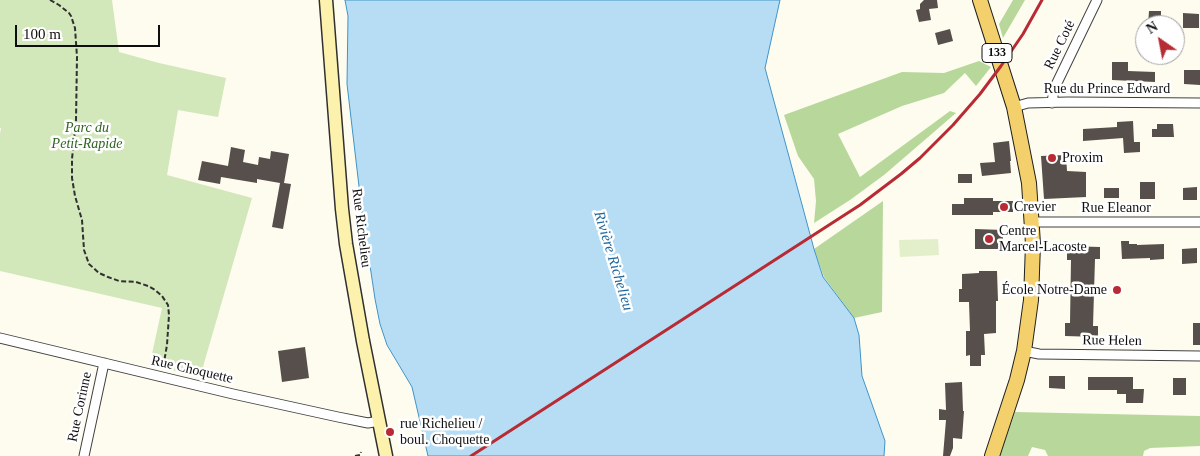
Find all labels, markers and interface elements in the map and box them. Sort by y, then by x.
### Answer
scale bar [18,15,162,47]
north arrow [1135,15,1185,65]
street label: Rue Coté [1041,18,1079,72]
text: N [1144,19,1160,37]
text: 100 m [23,26,61,42]
road number: 133 [982,44,1012,62]
street label: Rue du Prince Edward [1044,81,1170,97]
park label: Parc du Petit-Rapide [52,120,122,152]
place label: Proxim [1062,150,1103,166]
marker: Proxim [1046,152,1058,164]
street label: Rue Richelieu [348,187,374,269]
place label: Crevier [1014,199,1056,215]
street label: Rue Eleanor [1081,200,1151,216]
marker: Crevier [998,201,1010,213]
water label: Rivière Richelieu [589,209,637,313]
place label: Centre Marcel-Lacoste [999,223,1087,256]
marker: Centre Marcel-Lacoste [983,233,995,245]
place label: École Notre-Dame [1002,282,1107,298]
marker: École Notre-Dame [1111,284,1123,296]
street label: Rue Helen [1082,332,1142,350]
street label: Rue Choquette [149,352,235,388]
street label: Rue Corinne [64,370,96,444]
place label: rue Richelieu / boul. Choquette [400,416,489,448]
marker: rue Richelieu / boul. Choquette [384,426,396,438]

